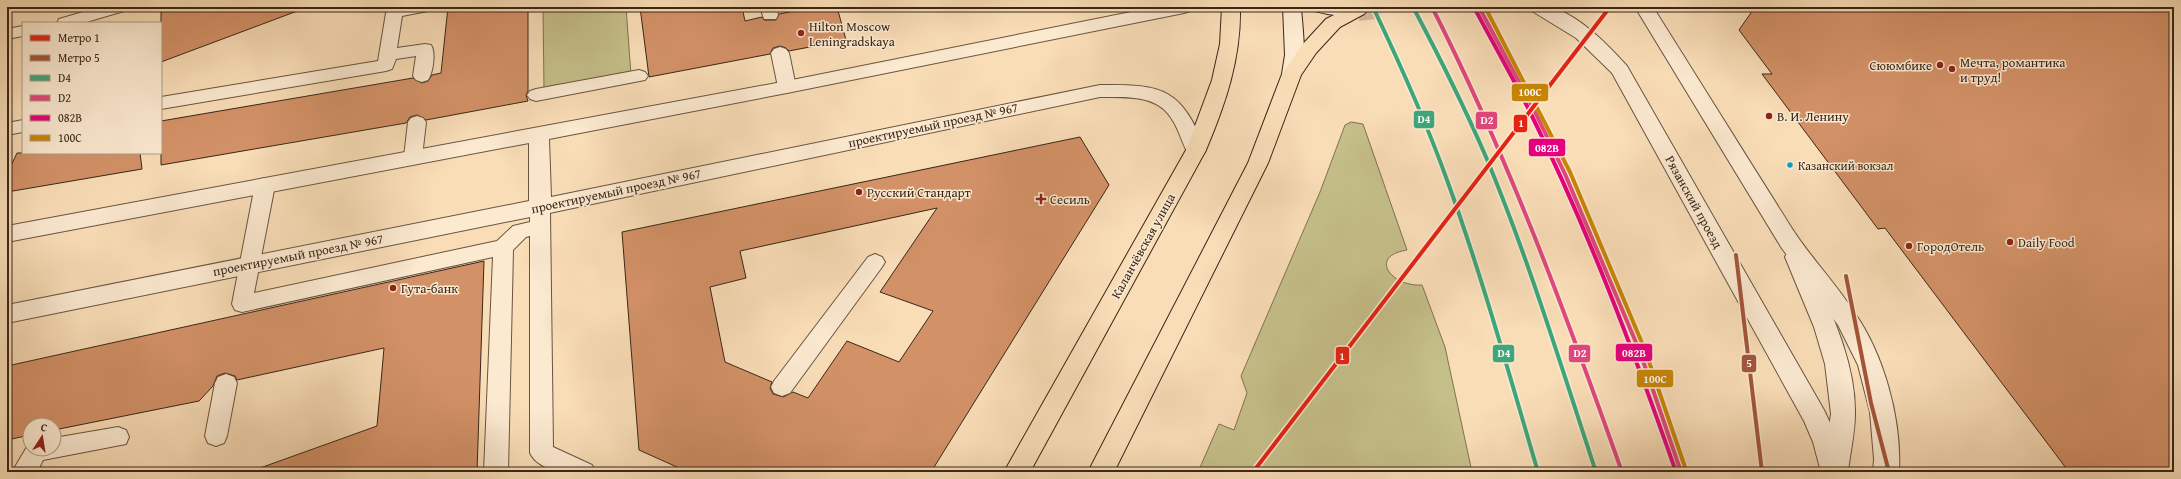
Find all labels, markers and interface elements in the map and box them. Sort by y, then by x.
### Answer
place label: Hilton Moscow Leningradskaya [809,17,896,51]
legend [22,22,162,154]
marker: Hilton Moscow Leningradskaya [796,28,806,38]
text: Метро 1 [58,29,100,46]
text: Метро 5 [58,49,100,66]
place label: Мечта, романтика и труд! [1960,53,2066,87]
place label: Сююмбике [1870,56,1932,75]
marker: Сююмбике [1935,60,1945,70]
marker: Мечта, романтика и труд! [1947,64,1957,74]
text: D4 [58,69,71,86]
line badge: 100C [1511,83,1549,102]
text: 100C [1518,84,1542,100]
text: D2 [58,89,71,106]
street label: проектируемый проезд № 967 [846,98,1020,152]
place label: В. И. Ленину [1777,107,1849,126]
text: 082В [58,109,82,126]
line badge: D4 [1413,110,1435,129]
text: D4 [1418,111,1431,127]
line badge: D2 [1475,111,1498,130]
marker: В. И. Ленину [1764,111,1774,121]
text: D2 [1481,112,1494,128]
line badge: 1 [1513,114,1528,133]
text: 1 [1518,115,1524,131]
text: 100C [58,129,82,146]
line badge: 082В [1528,138,1566,157]
text: 082В [1535,140,1559,156]
street label: Рязанский проезд [1661,152,1727,252]
place label: Казанский вокзал [1798,157,1894,174]
marker: Казанский вокзал [1785,160,1795,170]
street label: проектируемый проезд № 967 [529,164,703,218]
place label: Русский Стандарт [867,183,972,202]
marker: Русский Стандарт [854,187,864,197]
street label: Каланчёвская улица [1106,189,1180,302]
place label: Сесиль [1050,190,1090,209]
marker: Сесиль [1035,193,1047,205]
street label: проектируемый проезд № 967 [211,229,385,281]
place label: Daily Food [2018,233,2075,252]
place label: ГородОтель [1917,237,1984,256]
marker: Daily Food [2005,237,2015,247]
marker: ГородОтель [1904,241,1914,251]
place label: Гута-банк [401,279,458,298]
marker: Гута-банк [388,283,398,293]
line badge: 082В [1615,343,1653,362]
line badge: D4 [1492,344,1515,363]
line badge: D2 [1568,344,1591,363]
text: D4 [1498,345,1511,361]
text: D2 [1574,345,1587,361]
text: 082В [1622,345,1646,361]
line badge: 1 [1335,346,1350,365]
text: 1 [1339,348,1345,364]
line badge: 5 [1741,354,1757,373]
text: 5 [1746,355,1752,371]
line badge: 100C [1636,369,1674,388]
text: 100C [1643,371,1667,387]
north arrow [22,417,62,457]
text: С [39,419,49,436]

